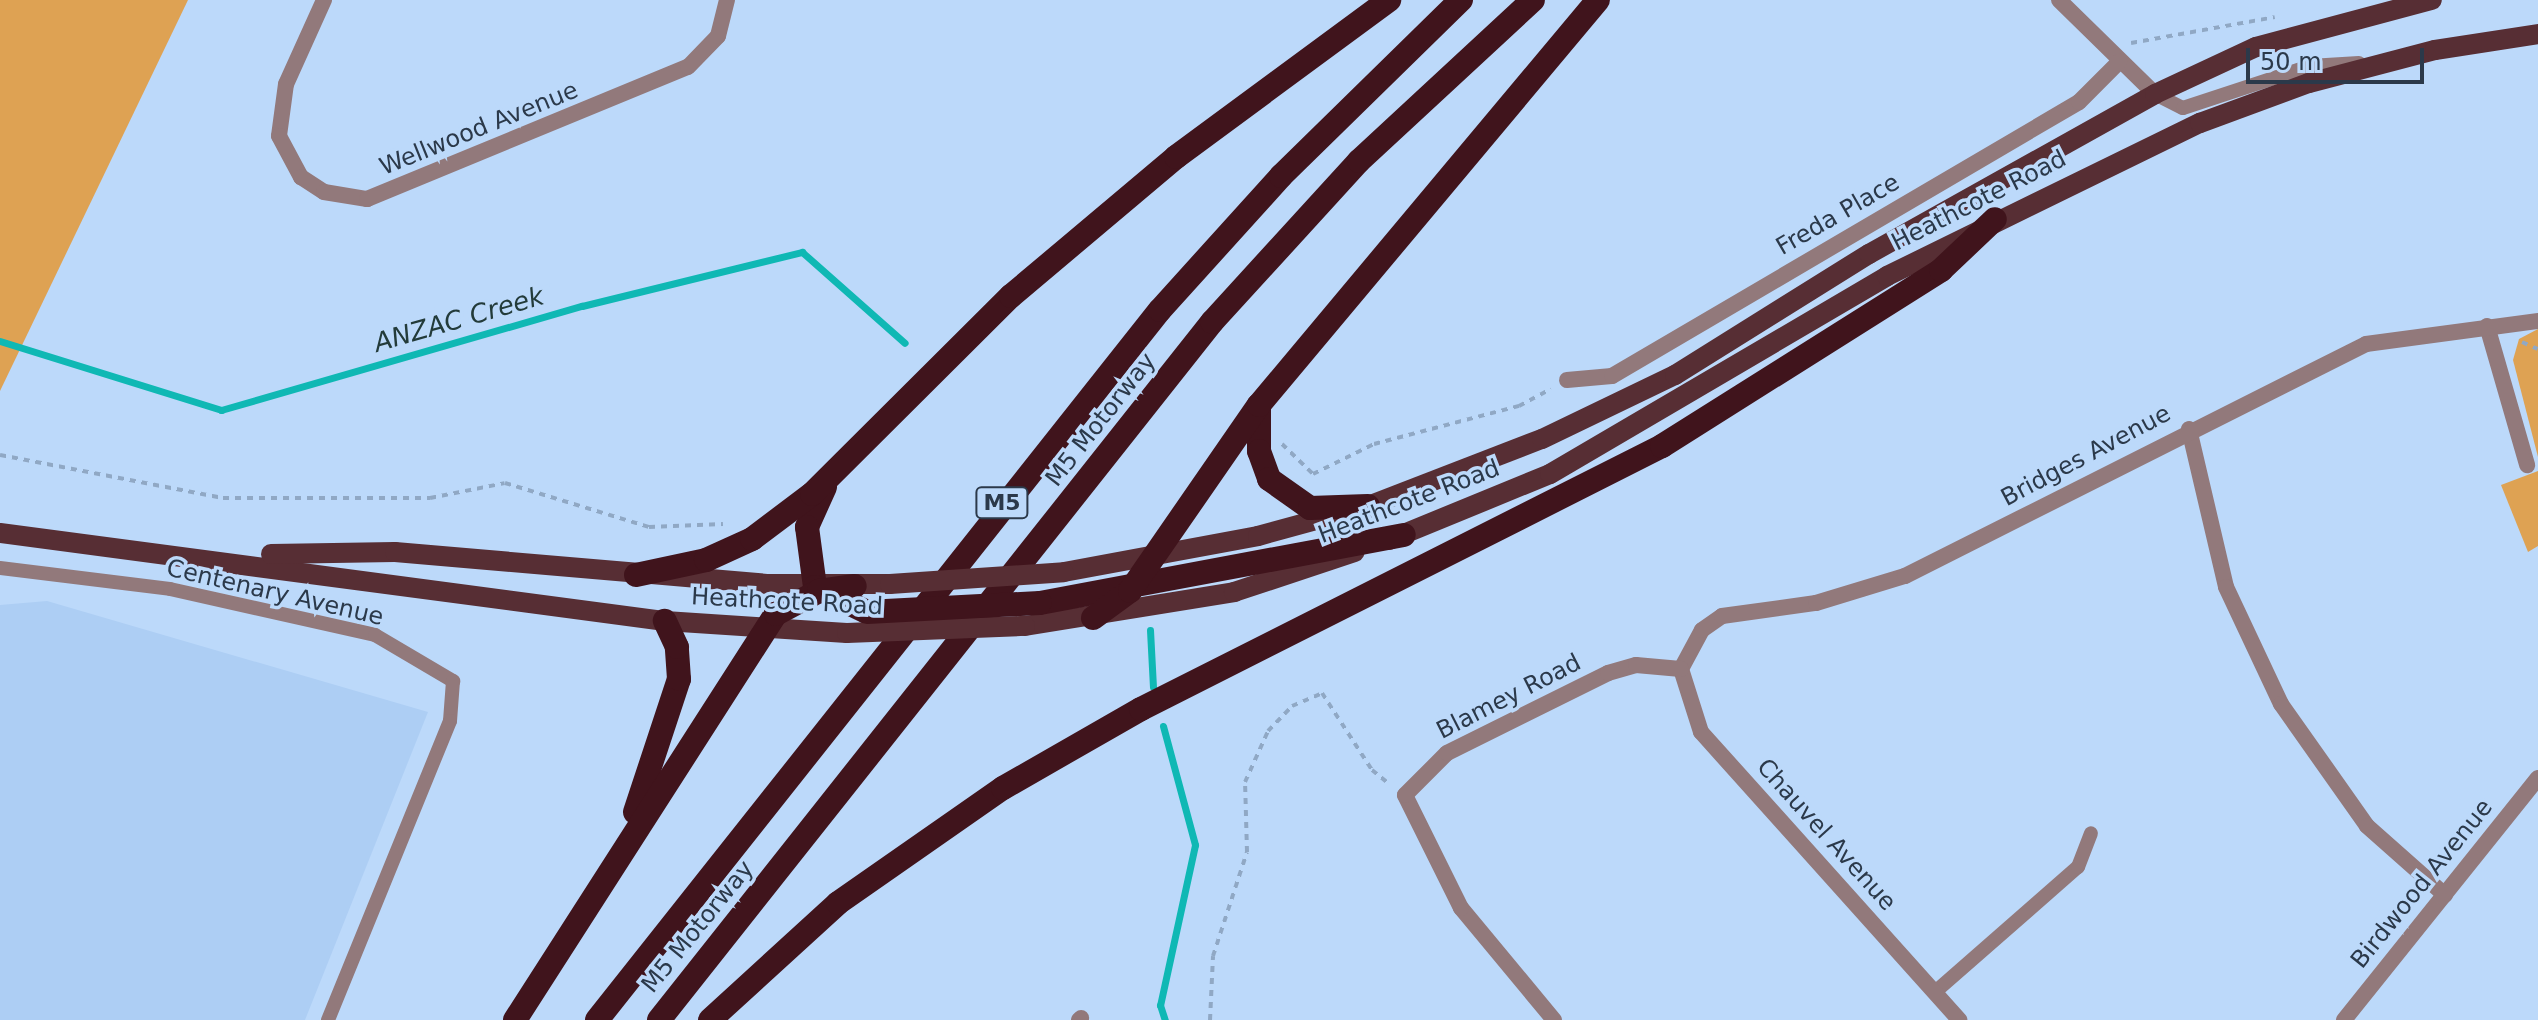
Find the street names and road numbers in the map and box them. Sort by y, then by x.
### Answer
street label: Wellwood Avenue [376,76,582,182]
street label: Heathcote Road [1887,145,2071,257]
street label: Freda Place [1771,168,1905,262]
street label: M5 Motorway [1040,348,1162,492]
street label: Bridges Avenue [1996,399,2176,513]
street label: Heathcote Road [1314,454,1504,550]
road number: M5 [974,485,1030,521]
street label: Centenary Avenue [164,554,386,632]
street label: Heathcote Road [690,583,884,621]
street label: Blamey Road [1432,648,1586,746]
street label: Chauvel Avenue [1750,753,1902,917]
street label: Birdwood Avenue [2345,794,2499,974]
street label: M5 Motorway [636,855,760,999]

